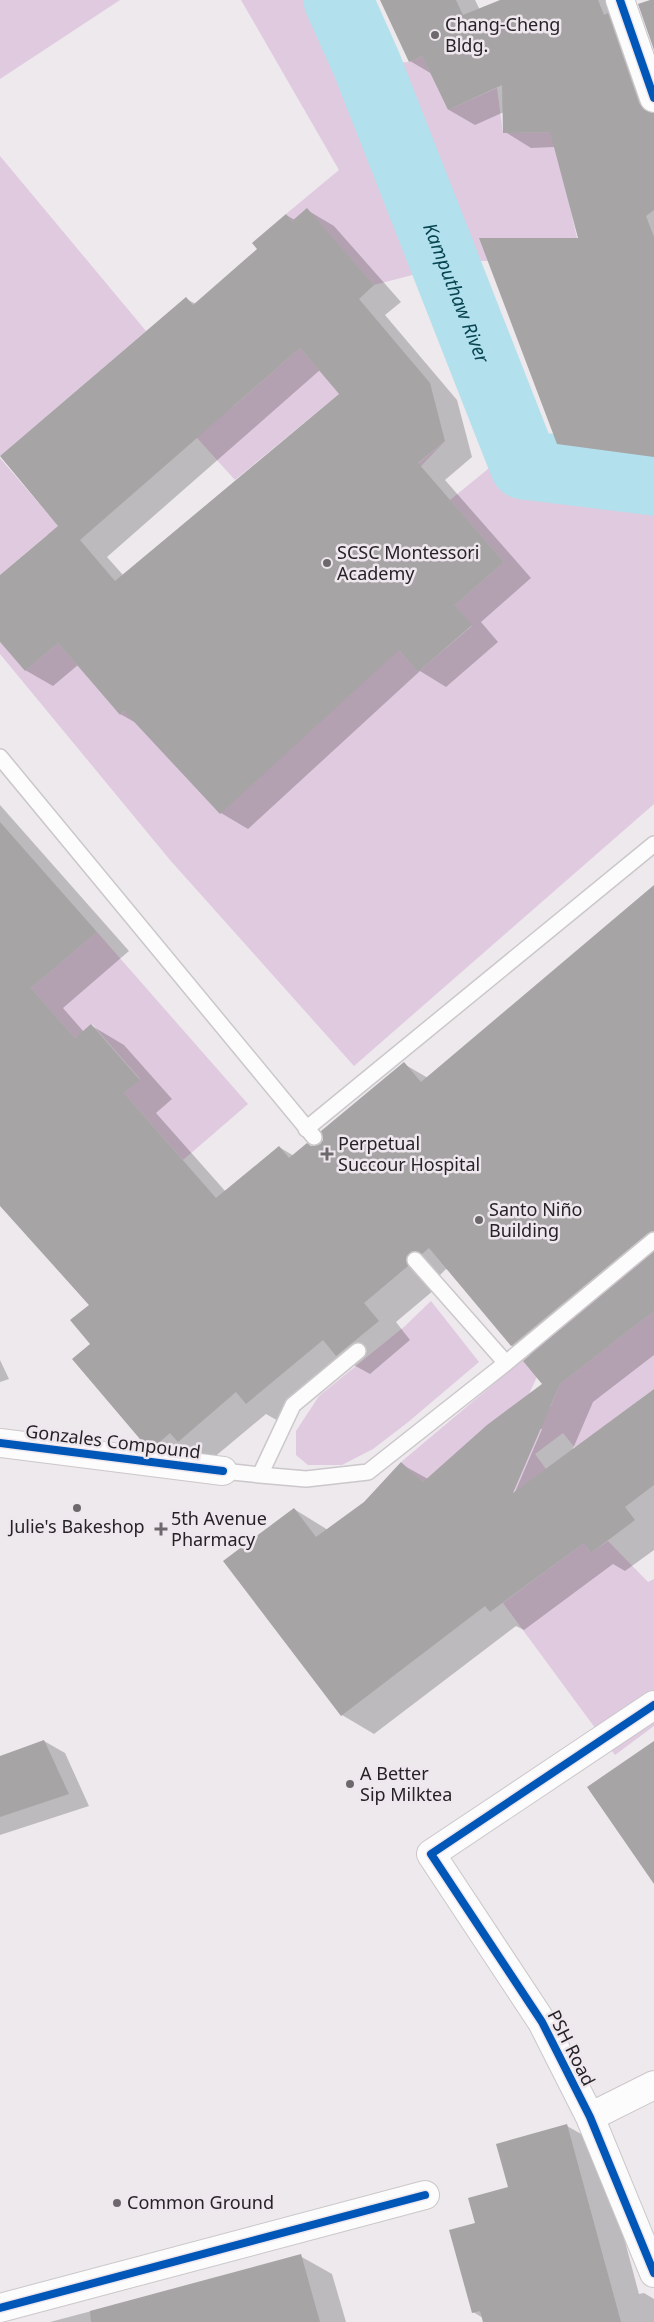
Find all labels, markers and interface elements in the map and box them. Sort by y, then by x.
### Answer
place label: Chang-Cheng Bldg. [445,12,560,57]
marker: Chang-Cheng Bldg. [429,29,441,41]
water label: Kamputhaw River [417,219,496,368]
place label: SCSC Montessori Academy [337,540,479,585]
marker: SCSC Montessori Academy [321,557,333,569]
place label: Perpetual Succour Hospital [338,1131,480,1176]
marker: Perpetual Succour Hospital [320,1147,334,1161]
place label: Santo Niño Building [489,1197,583,1242]
marker: Santo Niño Building [473,1214,485,1226]
street label: Gonzales Compound [24,1418,202,1464]
marker: Julie's Bakeshop [71,1502,83,1514]
place label: 5th Avenue Pharmacy [171,1506,267,1551]
place label: Julie's Bakeshop [7,1514,145,1538]
marker: 5th Avenue Pharmacy [155,1523,167,1535]
place label: A Better Sip Milktea [360,1761,452,1806]
marker: A Better Sip Milktea [344,1778,356,1790]
street label: PSH Road [543,2006,601,2090]
place label: Common Ground [127,2190,274,2214]
marker: Common Ground [111,2197,123,2209]

